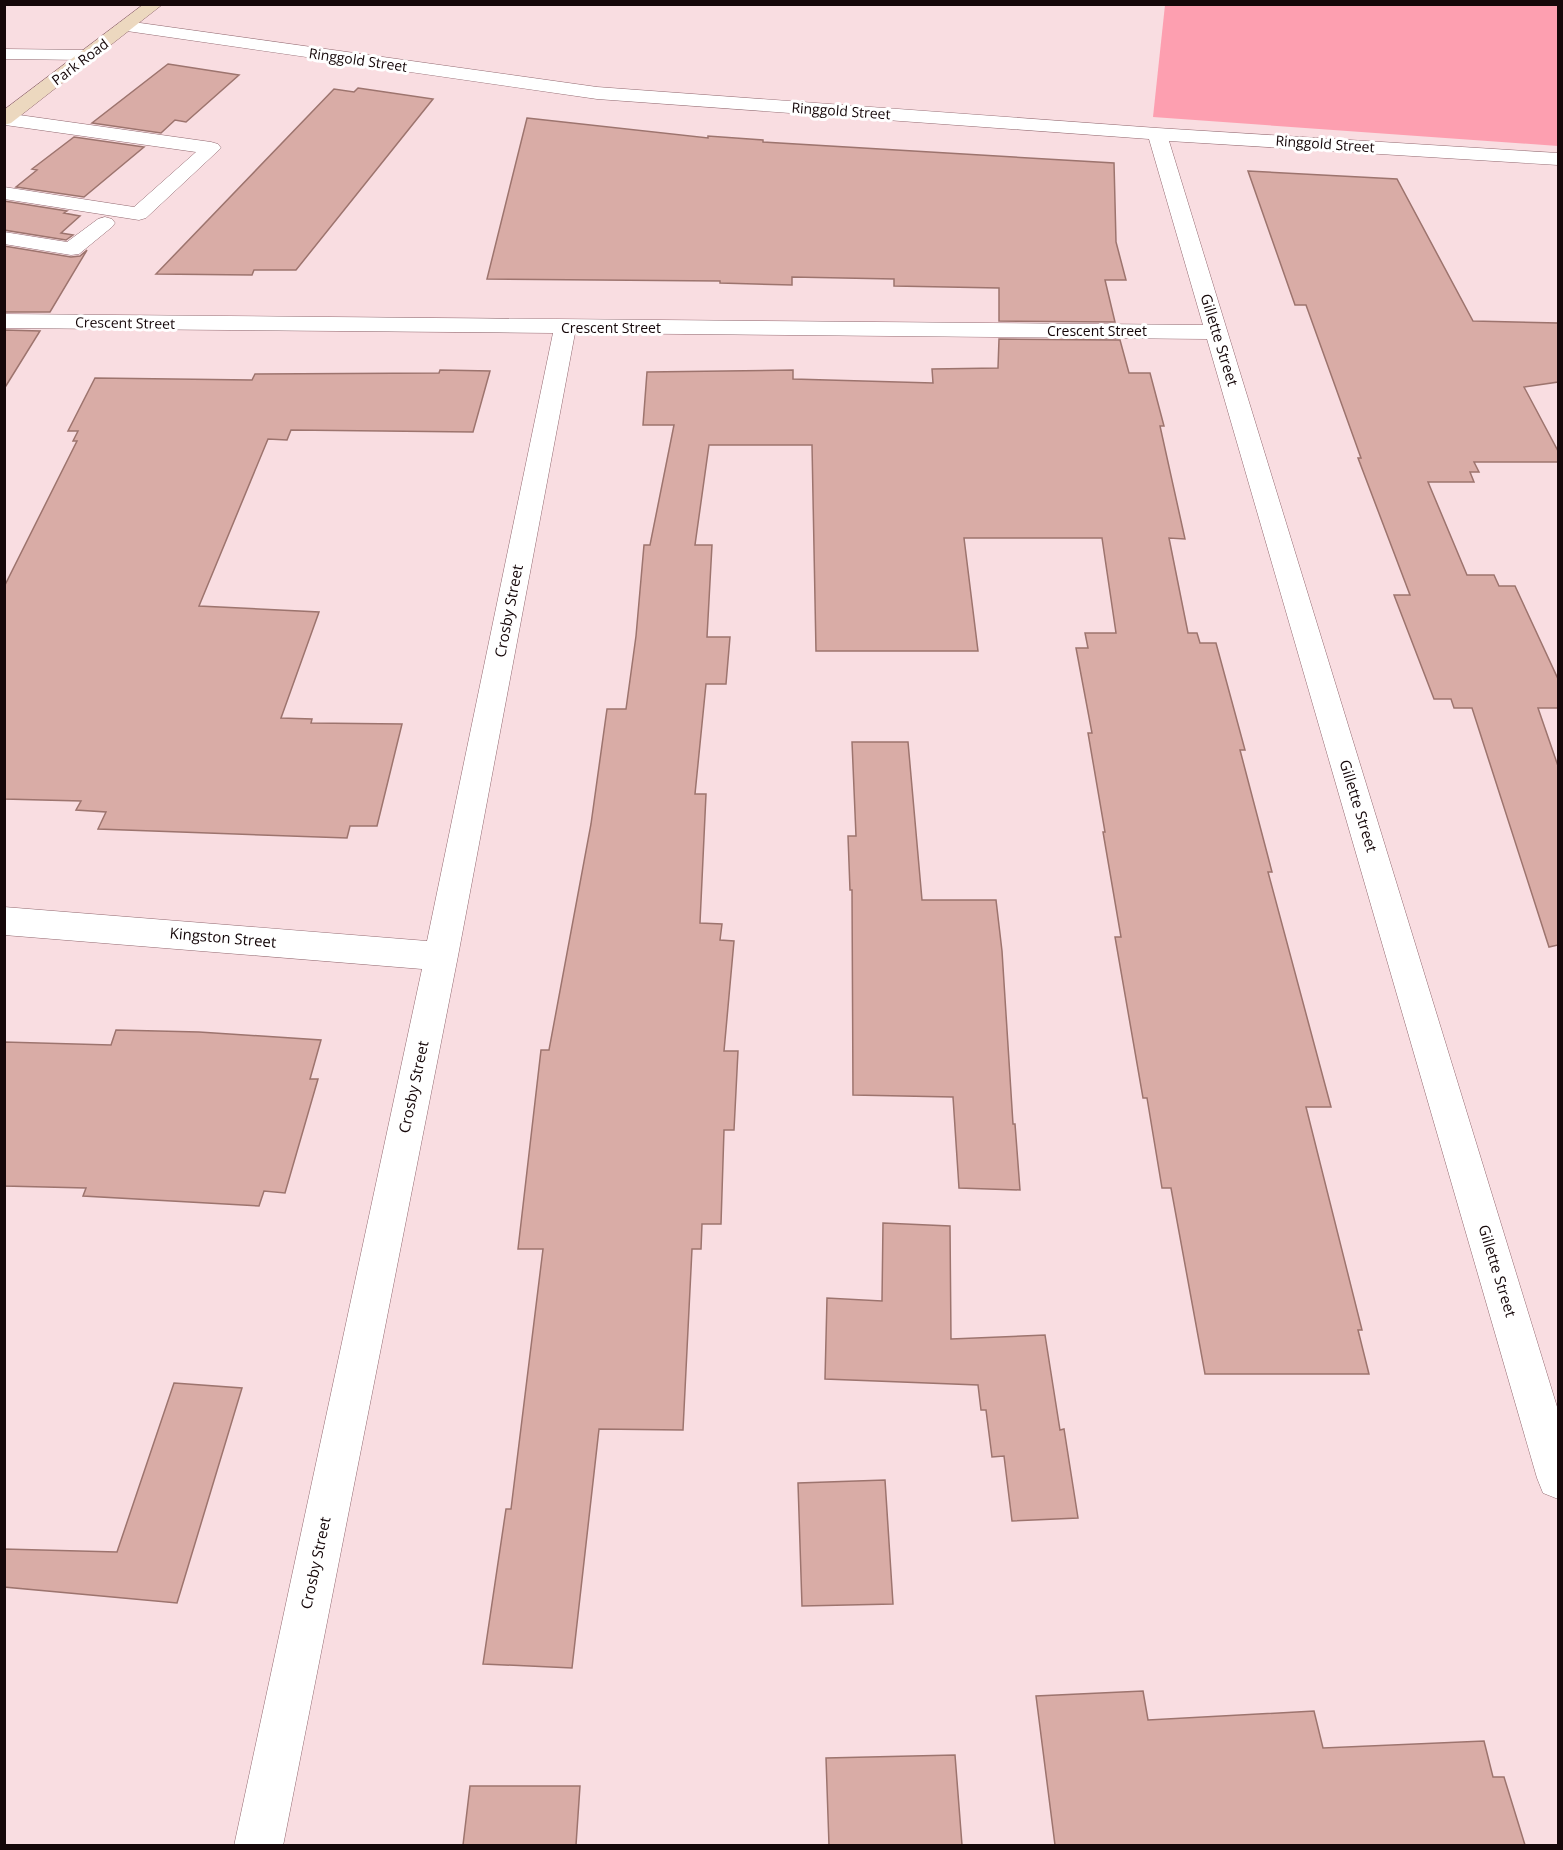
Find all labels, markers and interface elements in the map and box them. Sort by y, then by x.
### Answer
street label: Park Road [47,34,112,89]
street label: Ringgold Street [308,43,409,76]
street label: Ringgold Street [791,98,891,123]
street label: Ringgold Street [1275,131,1375,156]
street label: Gillette Street [1196,291,1243,388]
street label: Crescent Street [75,312,175,333]
street label: Crescent Street [561,318,661,337]
street label: Crescent Street [1047,321,1147,340]
street label: Crosby Street [489,563,527,659]
street label: Gillette Street [1335,757,1382,854]
street label: Kingston Street [169,922,277,952]
street label: Crosby Street [393,1039,433,1135]
street label: Gillette Street [1474,1222,1521,1319]
street label: Crosby Street [295,1515,335,1611]

